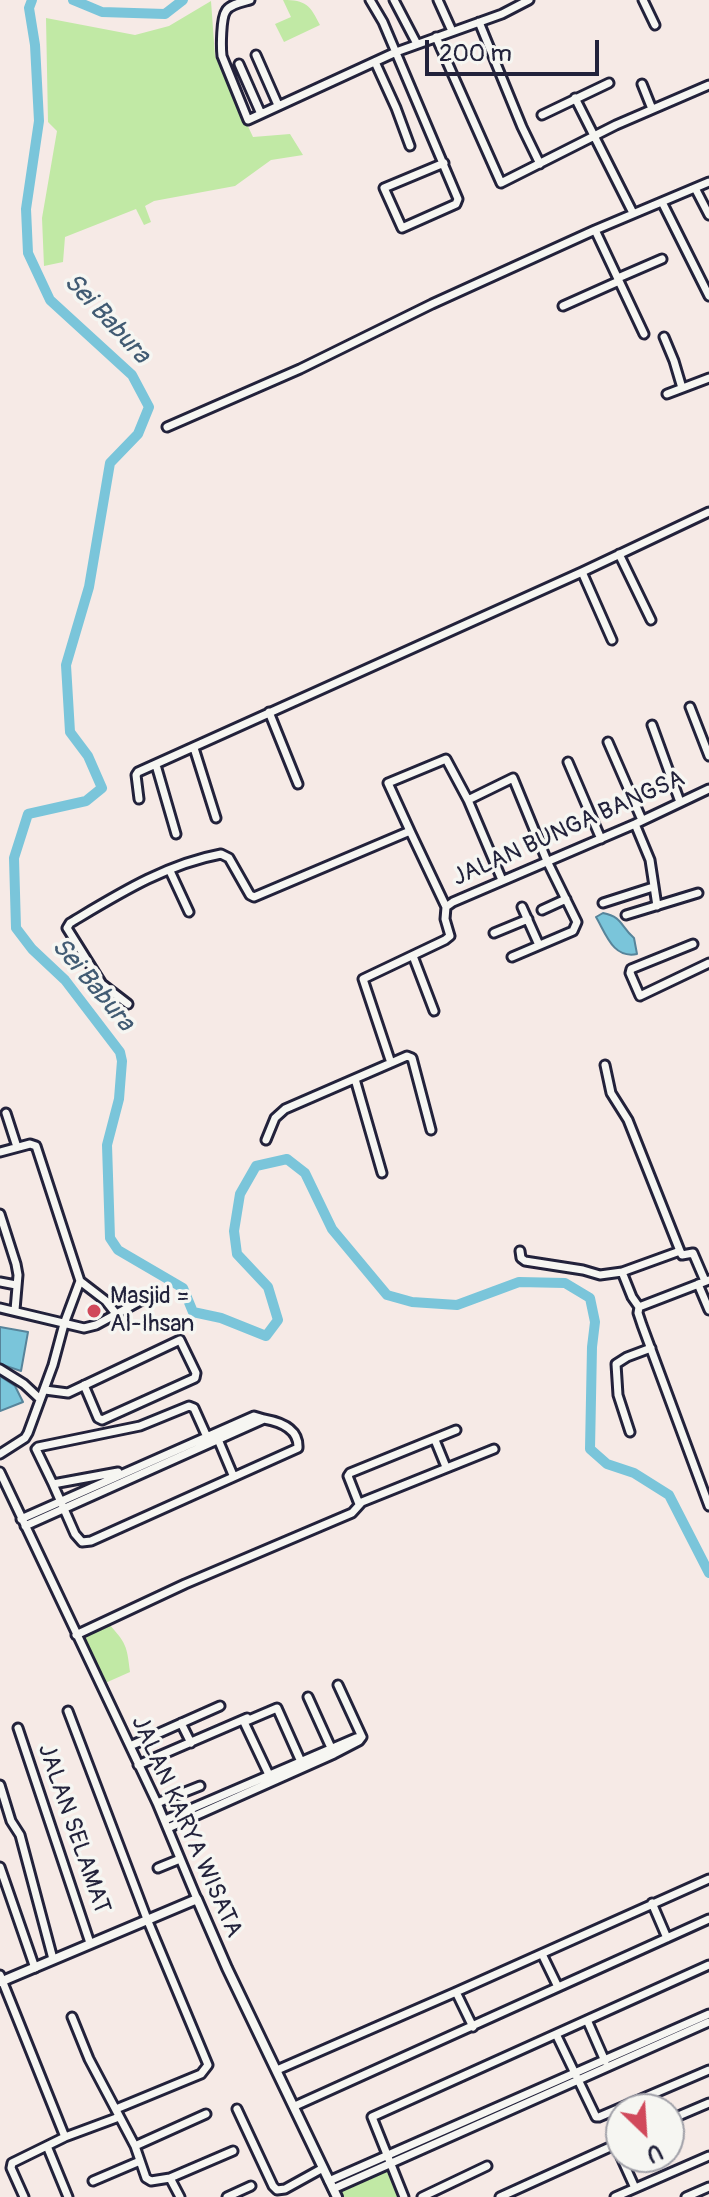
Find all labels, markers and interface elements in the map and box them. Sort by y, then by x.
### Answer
scale bar [429,24,603,74]
text: 200 m [439,39,512,68]
water label: Sei Babura [56,267,156,371]
street label: JALAN BUNGA BANGSA [449,765,689,893]
water label: Sei Babura [44,932,140,1038]
place label: Masjid = Al-Ihsan [110,1283,194,1339]
marker: Masjid = Al-Ihsan [85,1302,103,1320]
street label: JALAN KARYA WISATA [124,1712,248,1942]
street label: JALAN SELAMAT [30,1740,116,1918]
north arrow [605,2093,685,2173]
text: U [642,2137,667,2169]

